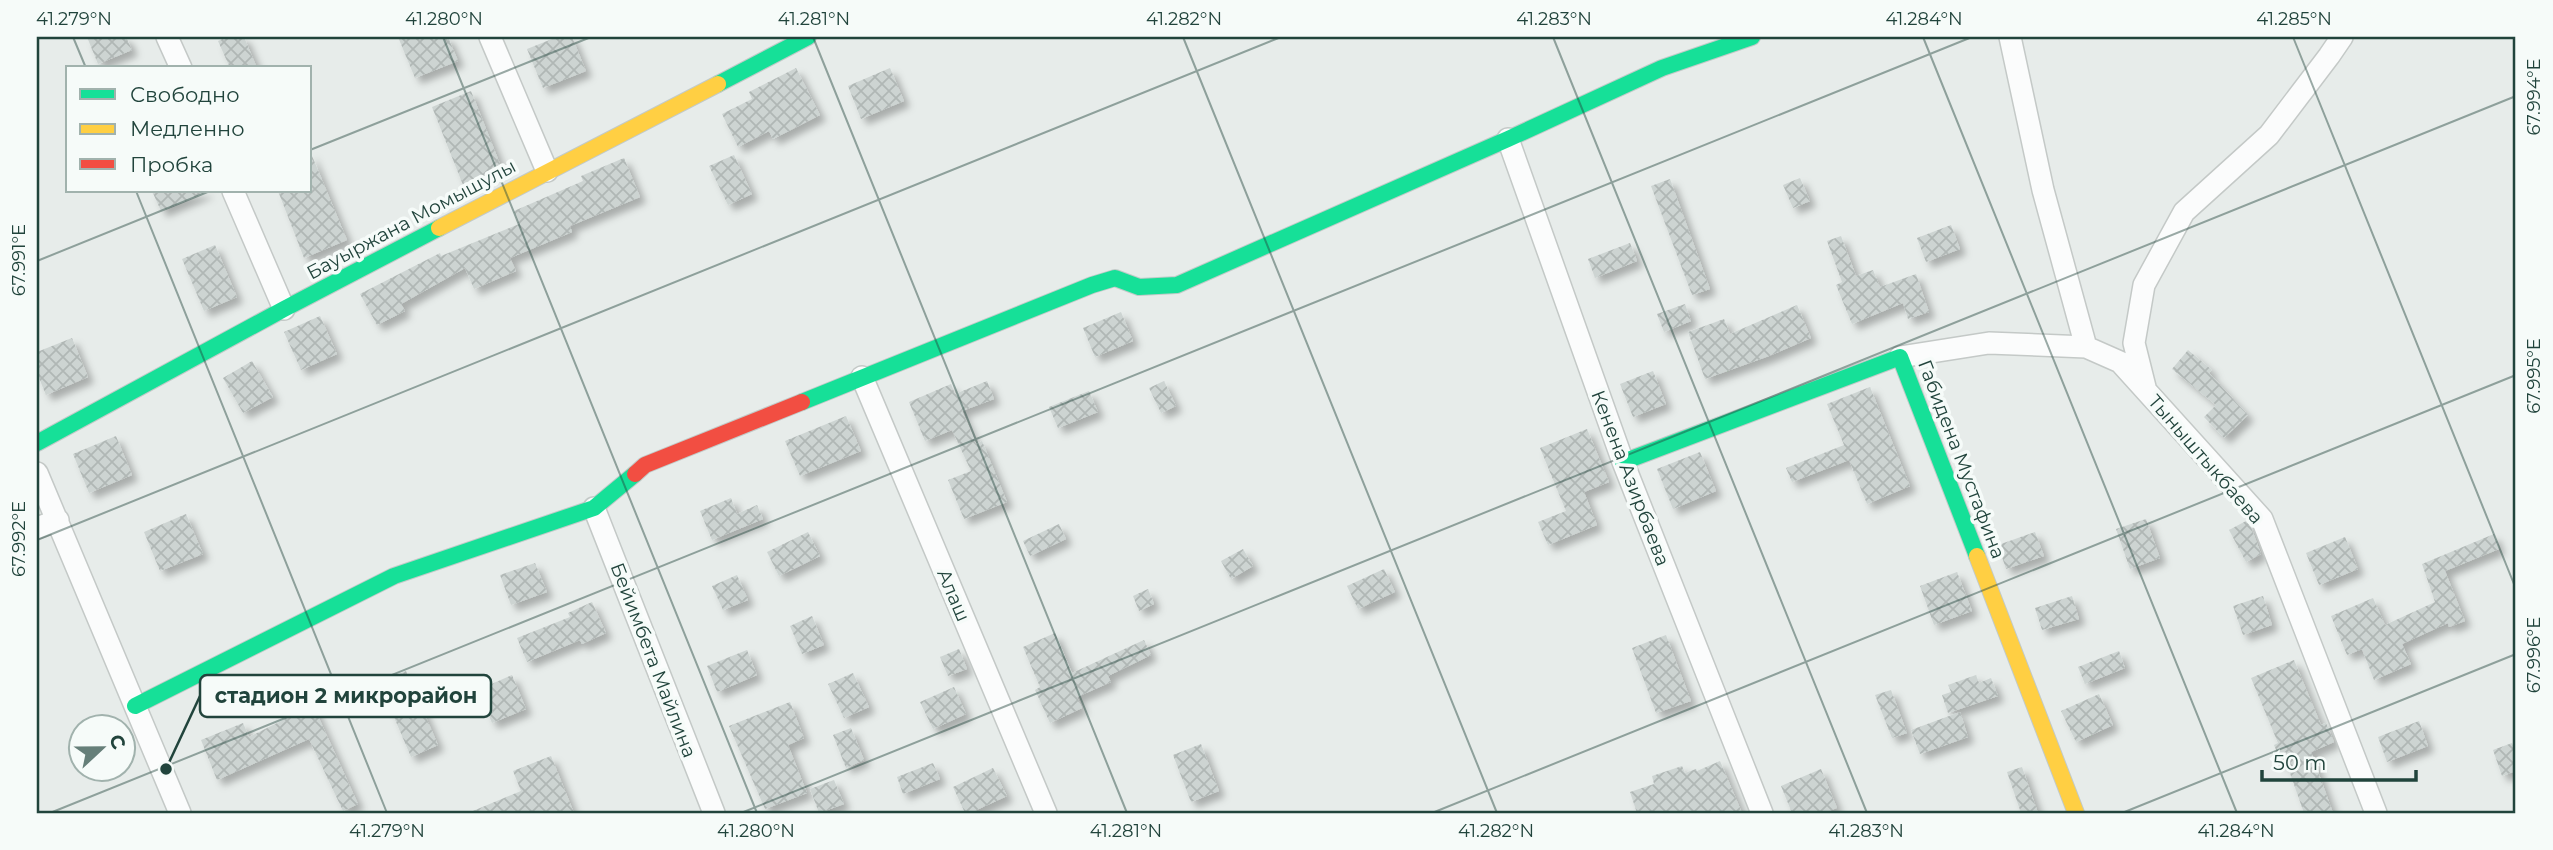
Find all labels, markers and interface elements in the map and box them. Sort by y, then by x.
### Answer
text: 41.279°N [36,8,112,30]
text: 41.280°N [405,8,483,30]
text: 41.281°N [778,8,850,30]
text: 41.282°N [1146,8,1222,30]
text: 41.283°N [1516,8,1592,30]
text: 41.284°N [1885,8,1963,30]
text: 41.285°N [2256,8,2332,30]
text: 67.994°E [2523,58,2545,136]
legend [66,66,312,192]
text: Свободно [130,82,240,107]
text: Медленно [130,116,245,141]
text: Пробка [130,152,213,177]
street label: Бауыржана Момышулы [303,154,520,284]
text: 67.991°E [8,224,30,296]
text: 67.995°E [2523,338,2545,414]
street label: Габидена Мустафина [1913,357,2010,562]
street label: Кенена Азирбаева [1586,387,1675,569]
street label: Тыныштыкбаева [2143,390,2268,529]
text: 67.992°E [8,501,30,577]
street label: Бейимбета Майлина [606,559,701,761]
street label: Алаш [932,565,975,625]
text: 67.996°E [2523,617,2545,693]
callout: стадион 2 микрорайон [200,675,491,717]
text: стадион 2 микрорайон [215,683,477,708]
north arrow [66,714,136,784]
text: С [104,731,131,753]
scale bar [2262,738,2416,782]
text: 50 m [2273,750,2327,775]
text: 41.279°N [349,820,425,842]
text: 41.280°N [717,820,795,842]
text: 41.281°N [1090,820,1162,842]
text: 41.282°N [1458,820,1534,842]
text: 41.283°N [1828,820,1904,842]
text: 41.284°N [2197,820,2275,842]

